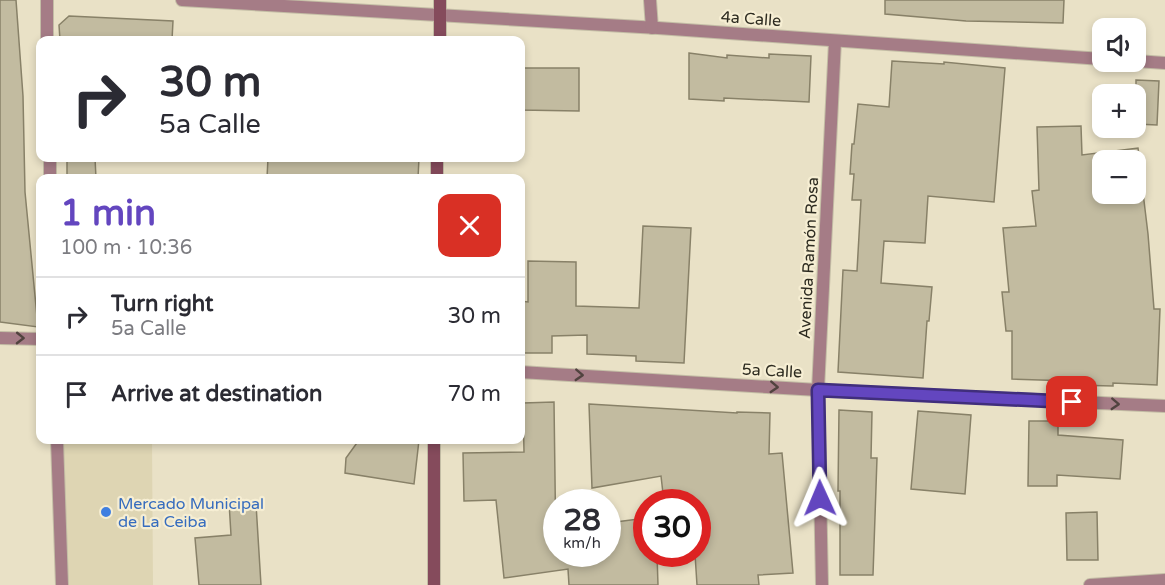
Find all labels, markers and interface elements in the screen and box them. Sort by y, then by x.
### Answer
street label: 4a Calle [720,7,782,31]
map controls [1092,18,1146,204]
button: sound [1092,18,1146,72]
text: 30 m [159,57,261,108]
icon: right [60,60,138,138]
button: + [1092,84,1146,138]
text: 5a Calle [159,108,261,141]
button: − [1092,150,1146,204]
street label: Avenida Ramón Rosa [795,177,823,340]
text: 1 min [60,192,156,235]
button: close [438,194,501,257]
text: 100 m · 10:36 [60,236,192,260]
text: Turn right [111,291,213,317]
icon: right [60,300,93,333]
text: 30 m [447,303,501,329]
text: 5a Calle [111,317,186,341]
one-way arrow [16,332,25,344]
street label: 5a Calle [741,359,803,383]
one-way arrow [574,369,583,382]
pin [1046,376,1097,427]
icon: arrive [60,378,93,411]
one-way arrow [769,380,778,393]
text: Arrive at destination [111,381,322,407]
text: 70 m [447,381,501,407]
icon: arrive [1055,385,1088,418]
one-way arrow [1111,397,1120,410]
position arrow [788,466,852,530]
speed limit sign: 30 [633,489,711,567]
place label: Mercado Municipal de La Ceiba [118,494,264,532]
text: 28 [563,502,601,539]
marker: Mercado Municipal de La Ceiba [99,505,113,519]
text: km/h [563,534,601,552]

